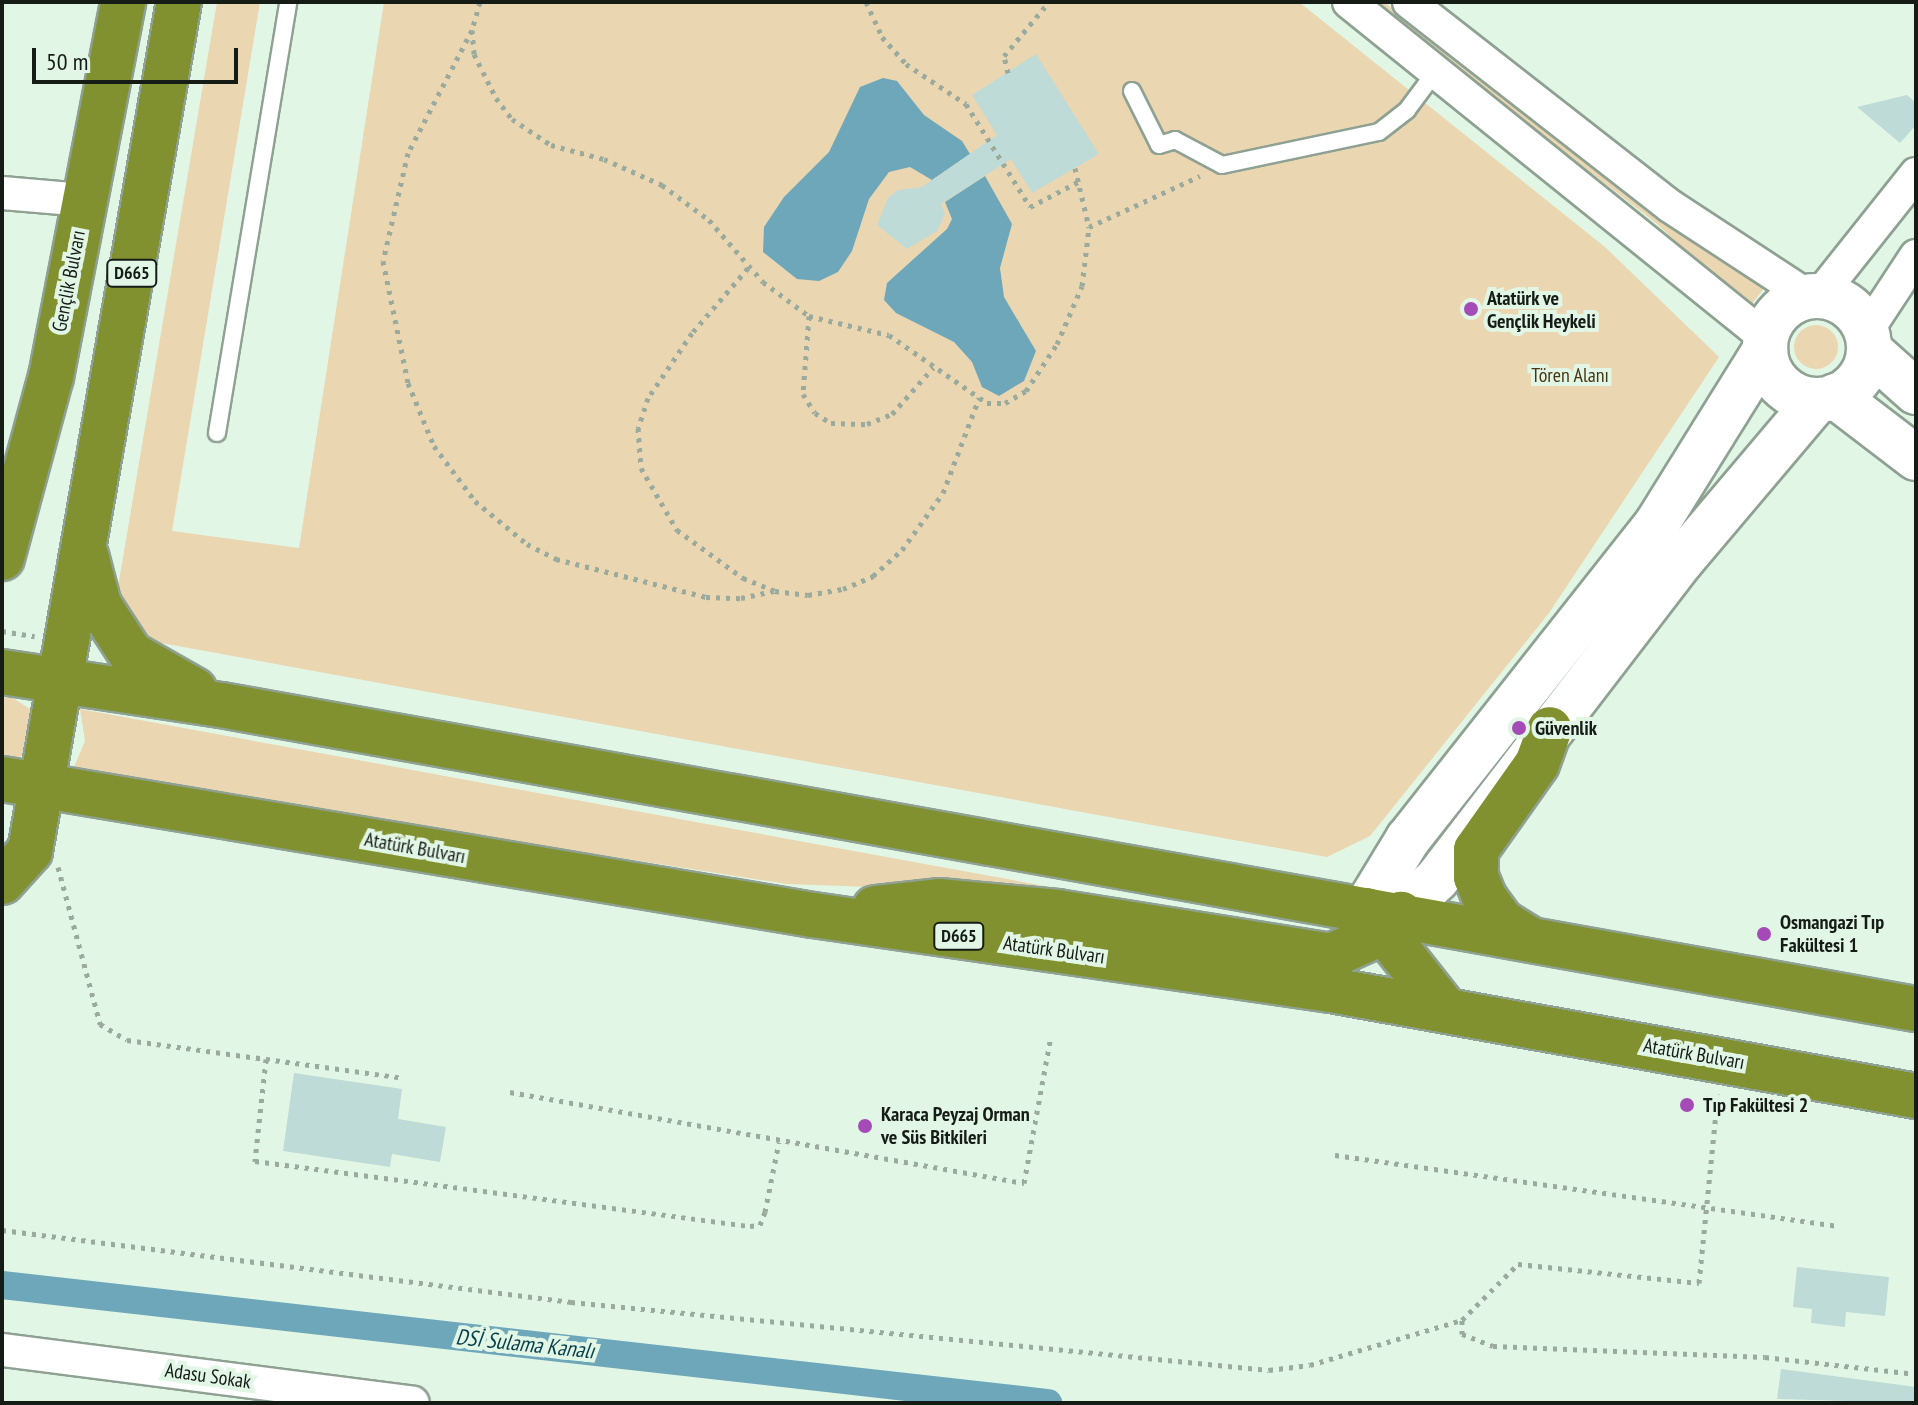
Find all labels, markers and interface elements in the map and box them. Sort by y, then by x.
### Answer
scale bar [36,32,242,82]
text: 50 m [46,46,88,77]
street label: Gençlik Bulvarı [47,228,91,334]
road number: D665 [106,259,158,287]
place label: Atatürk ve Gençlik Heykeli [1487,286,1596,333]
marker: Atatürk ve Gençlik Heykeli [1462,300,1480,318]
park label: Tören Alanı [1531,363,1609,387]
place label: Güvenlik [1535,716,1597,740]
marker: Güvenlik [1510,719,1528,737]
street label: Atatürk Bulvarı [362,827,468,869]
place label: Osmangazi Tıp Fakültesi 1 [1780,910,1885,957]
road number: D665 [933,922,985,950]
marker: Osmangazi Tıp Fakültesi 1 [1755,925,1773,943]
street label: Atatürk Bulvarı [1001,931,1107,969]
street label: Atatürk Bulvarı [1641,1033,1747,1075]
place label: Tıp Fakültesi 2 [1703,1093,1808,1117]
marker: Tıp Fakültesi 2 [1678,1096,1696,1114]
place label: Karaca Peyzaj Orman ve Süs Bitkileri [881,1102,1030,1149]
marker: Karaca Peyzaj Orman ve Süs Bitkileri [856,1117,874,1135]
water label: DSİ Sulama Kanalı [455,1324,595,1364]
street label: Adasu Sokak [163,1358,253,1394]

